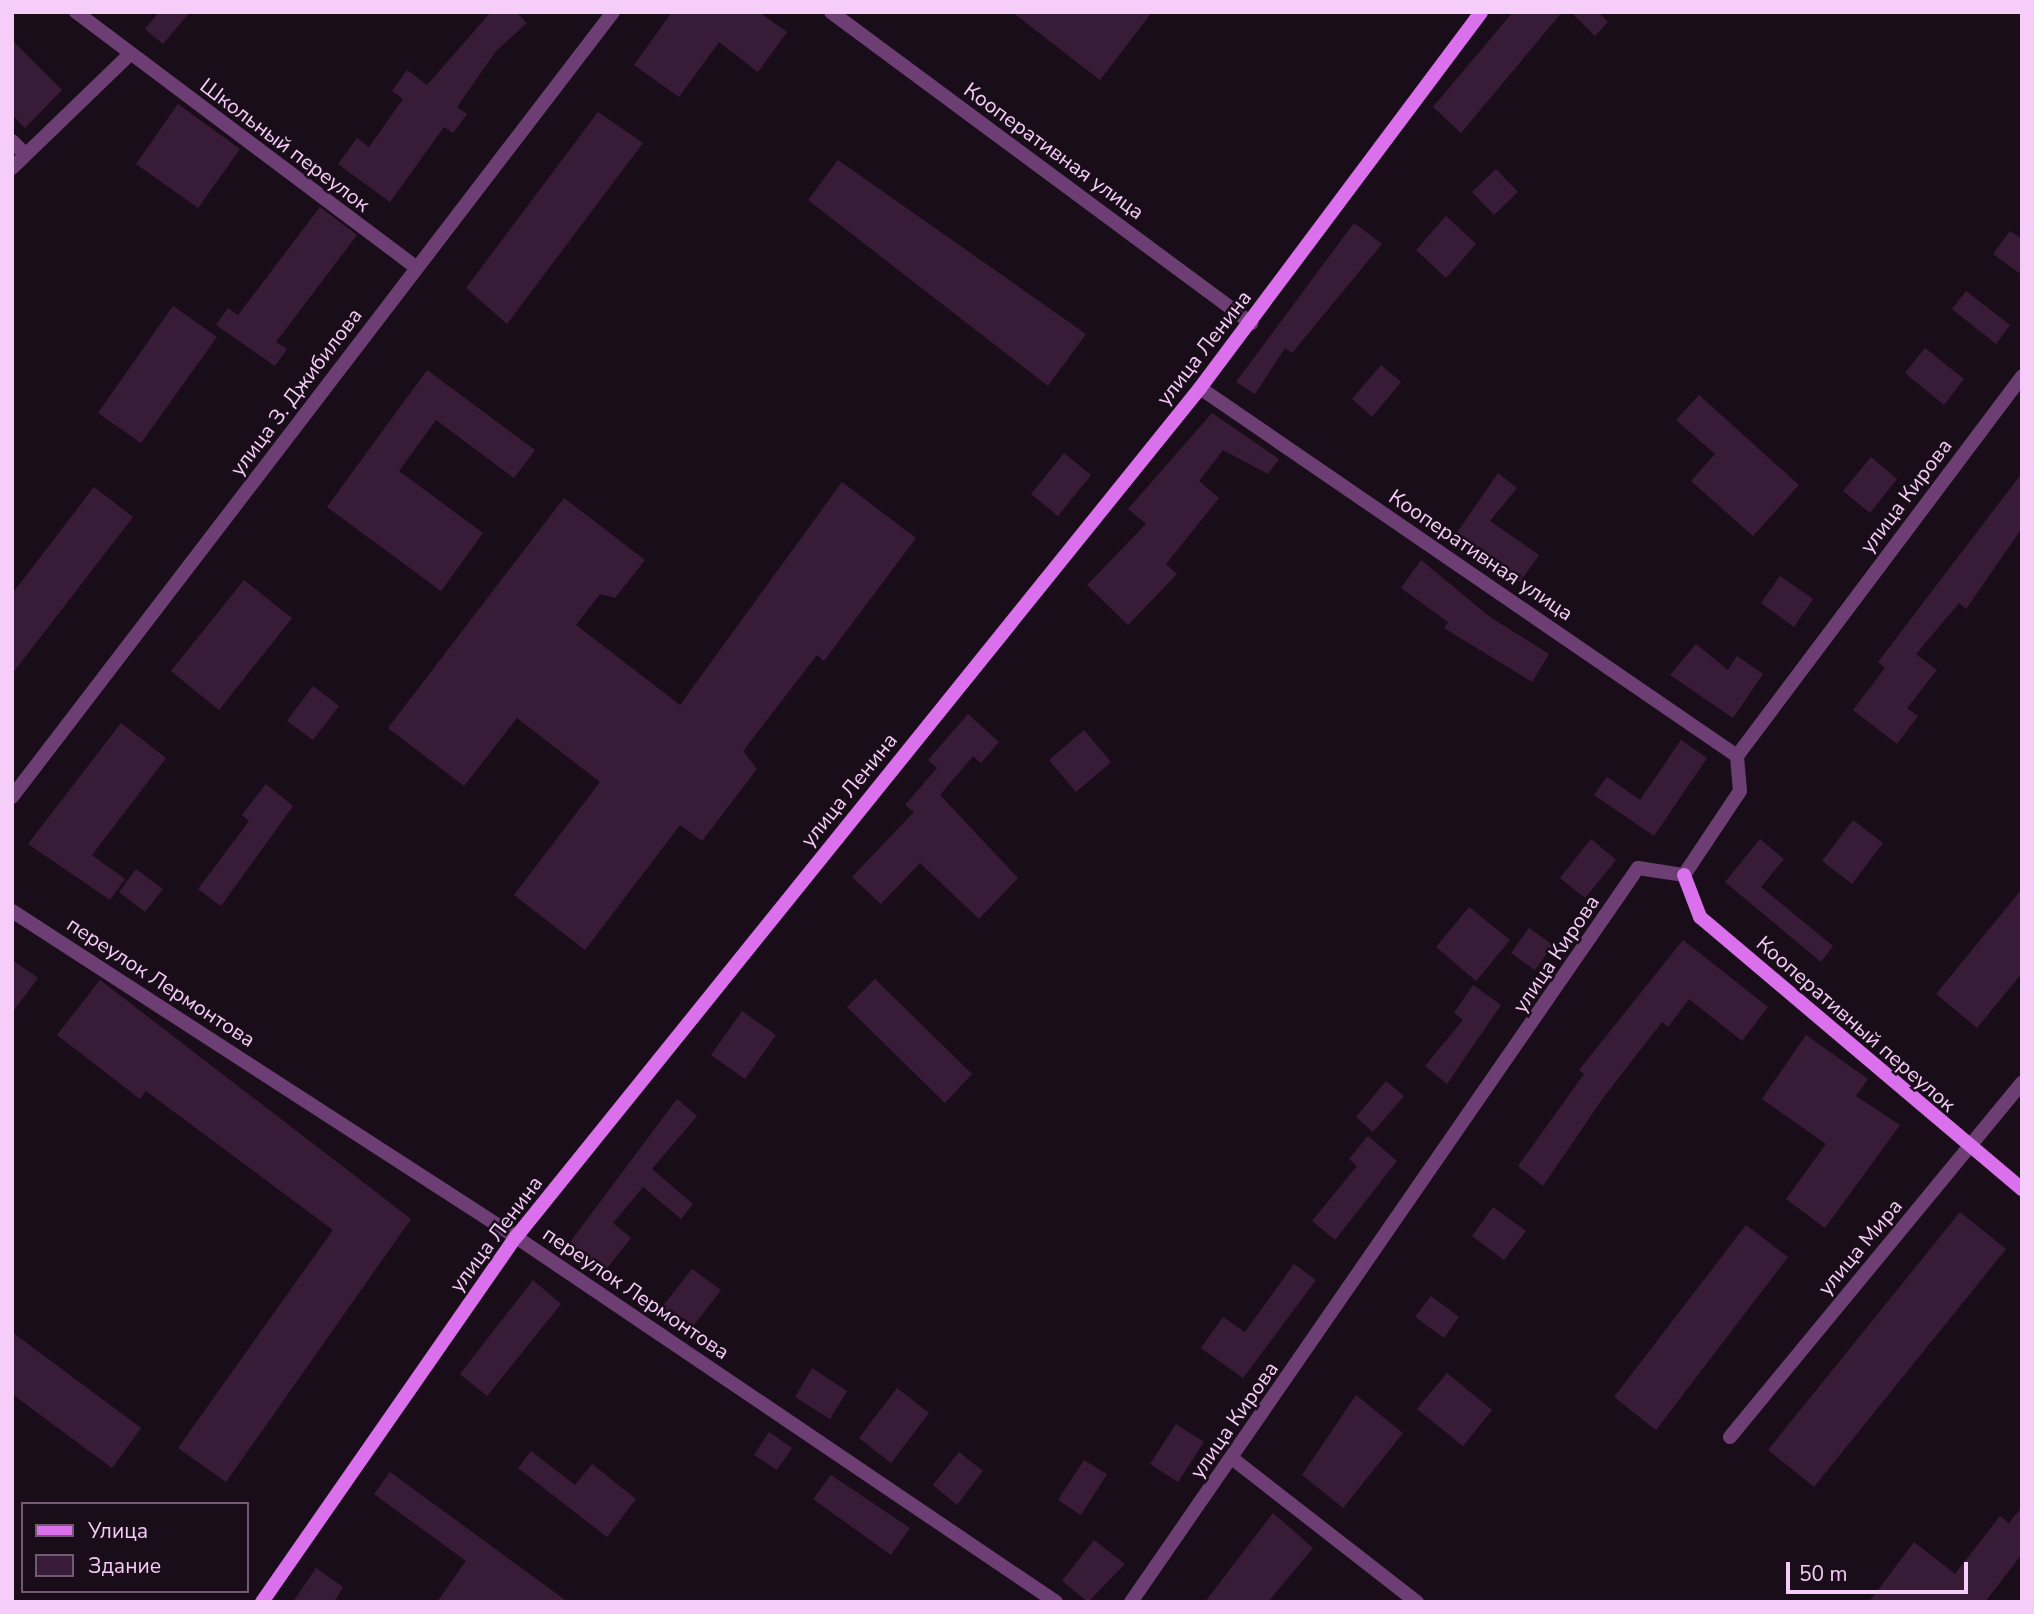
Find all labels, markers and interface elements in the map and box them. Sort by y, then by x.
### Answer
street label: Школьный переулок [195,73,375,217]
street label: Кооперативная улица [959,77,1149,225]
street label: улица Ленина [1151,285,1257,411]
street label: улица З. Джибилова [225,303,367,481]
street label: улица Кирова [1855,434,1957,558]
street label: Кооперативная улица [1384,484,1578,626]
street label: улица Ленина [795,728,903,852]
street label: улица Кирова [1507,890,1605,1018]
street label: переулок Лермонтова [62,912,260,1052]
street label: Кооперативный переулок [1751,931,1961,1117]
street label: улица Ленина [444,1171,548,1297]
street label: улица Мира [1812,1194,1908,1300]
street label: переулок Лермонтова [538,1221,734,1365]
street label: улица Кирова [1184,1357,1284,1483]
legend [21,1502,248,1593]
text: Улица [88,1517,148,1545]
scale bar [1789,1548,1971,1592]
text: Здание [88,1552,161,1580]
text: 50 m [1799,1560,1848,1588]

